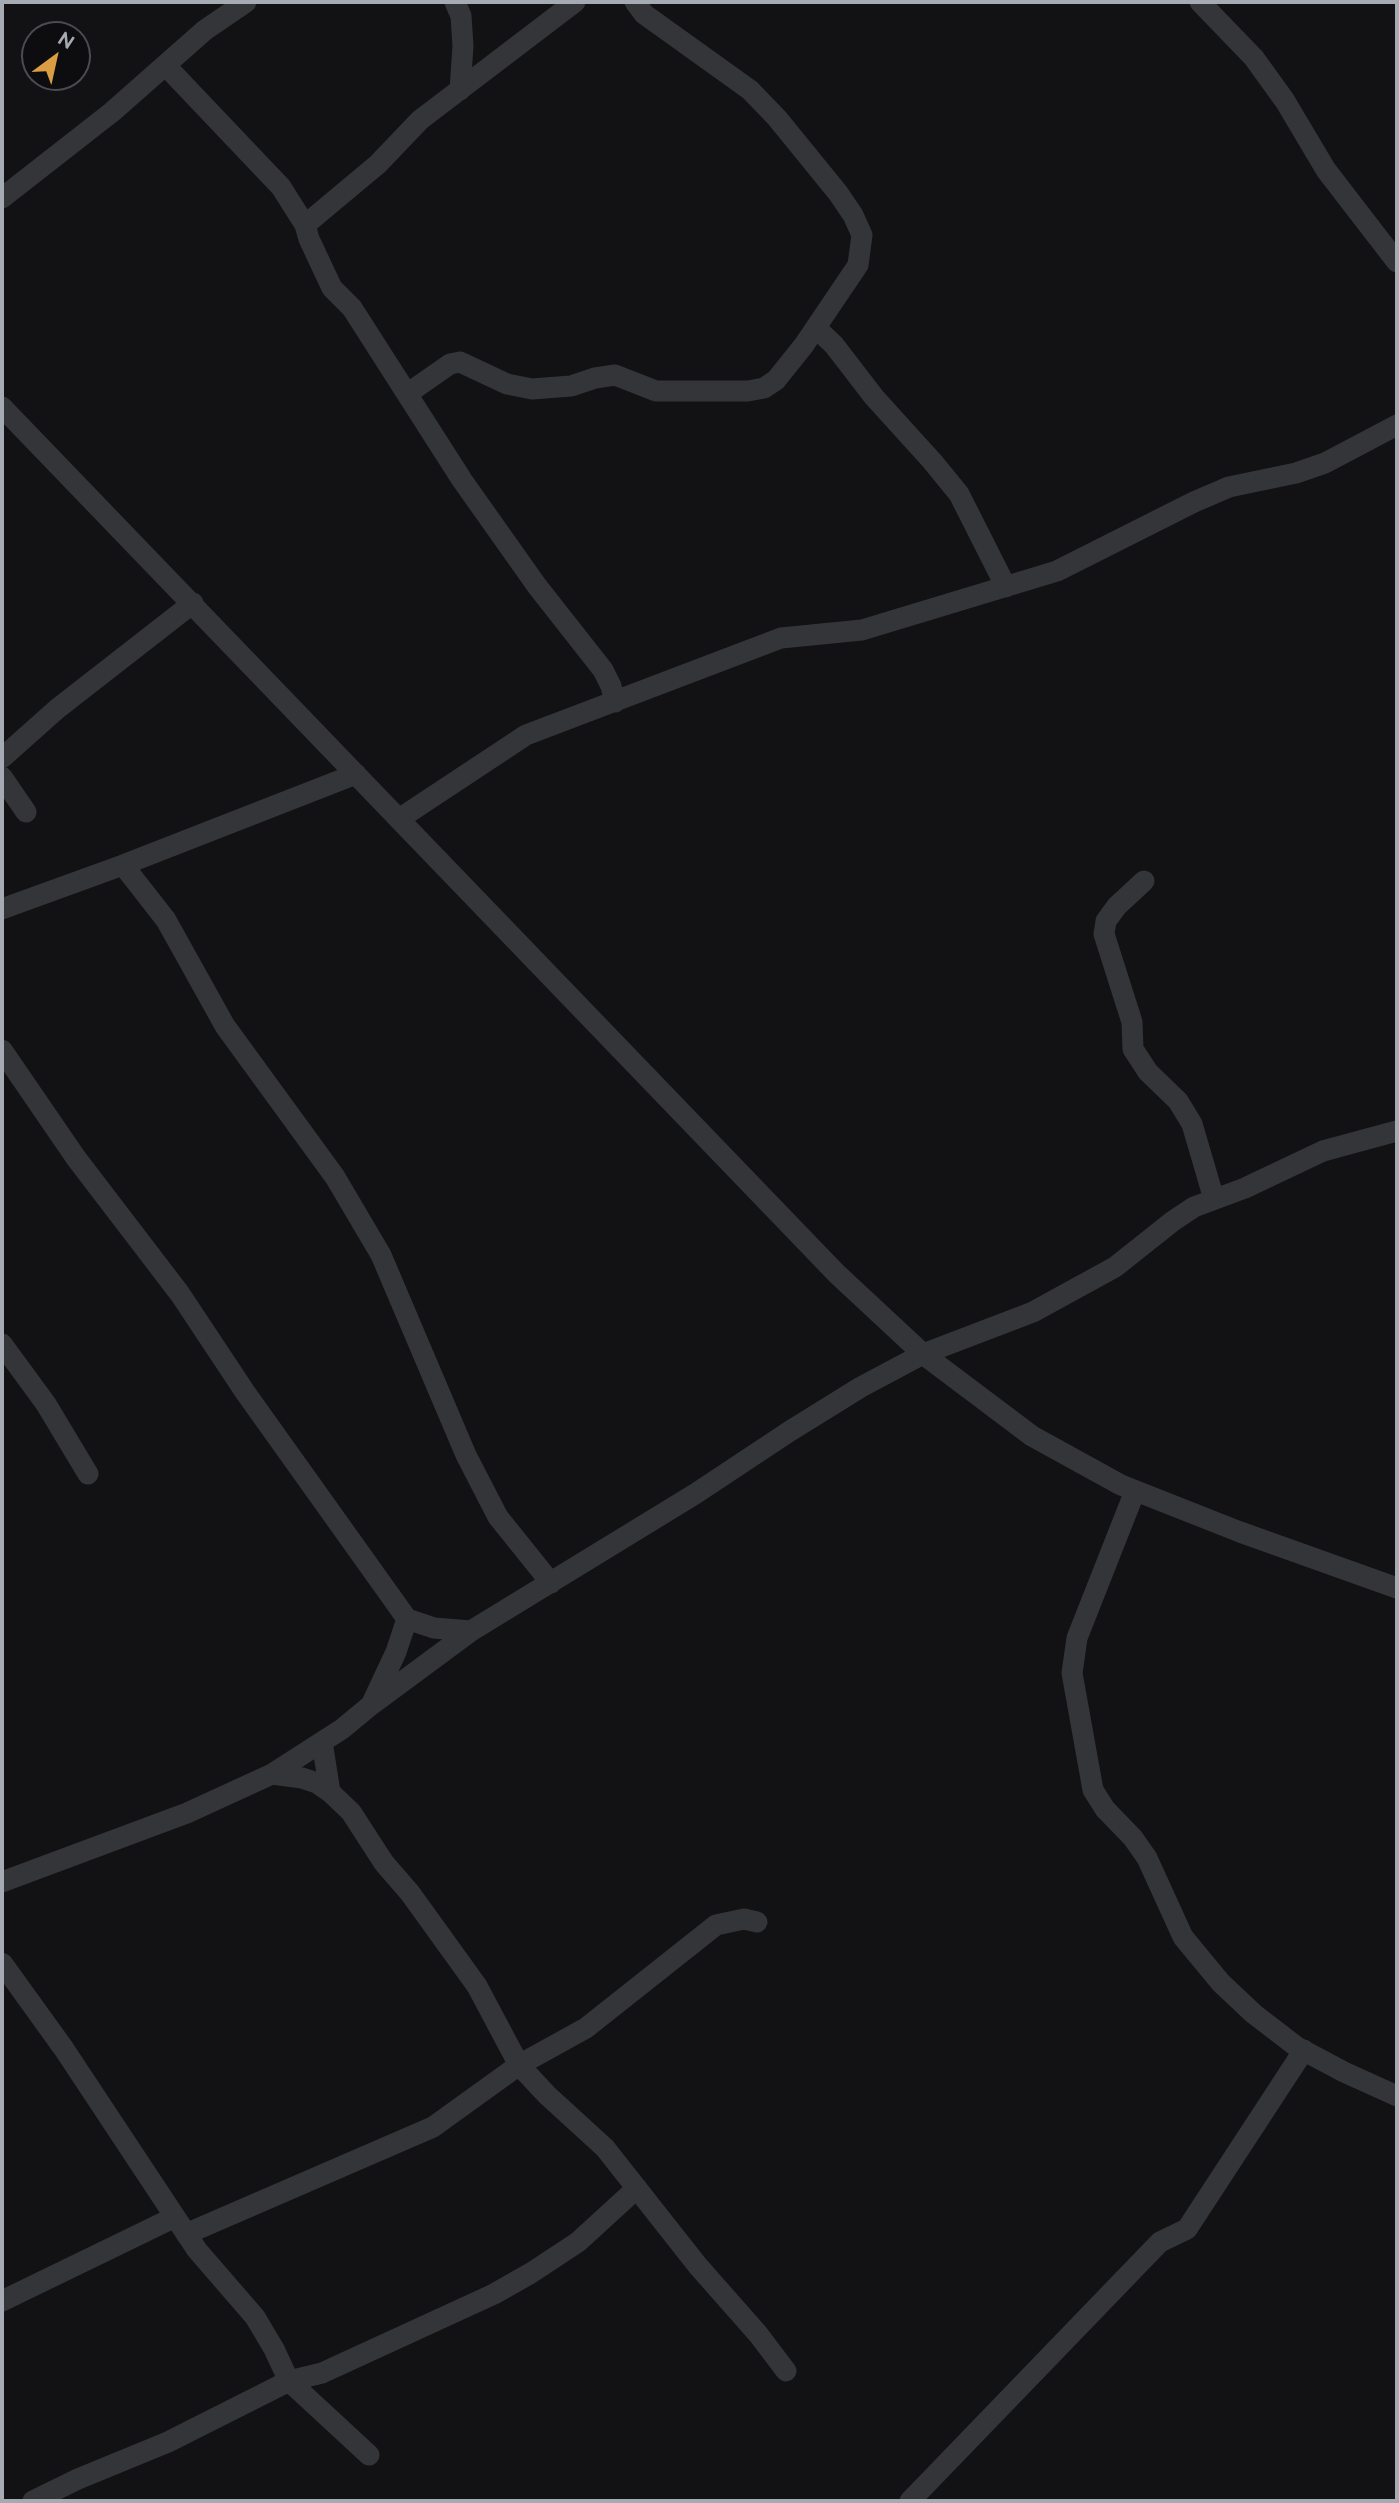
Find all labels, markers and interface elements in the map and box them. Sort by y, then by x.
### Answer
north arrow [21,21,91,91]
text: N [54,27,78,53]

